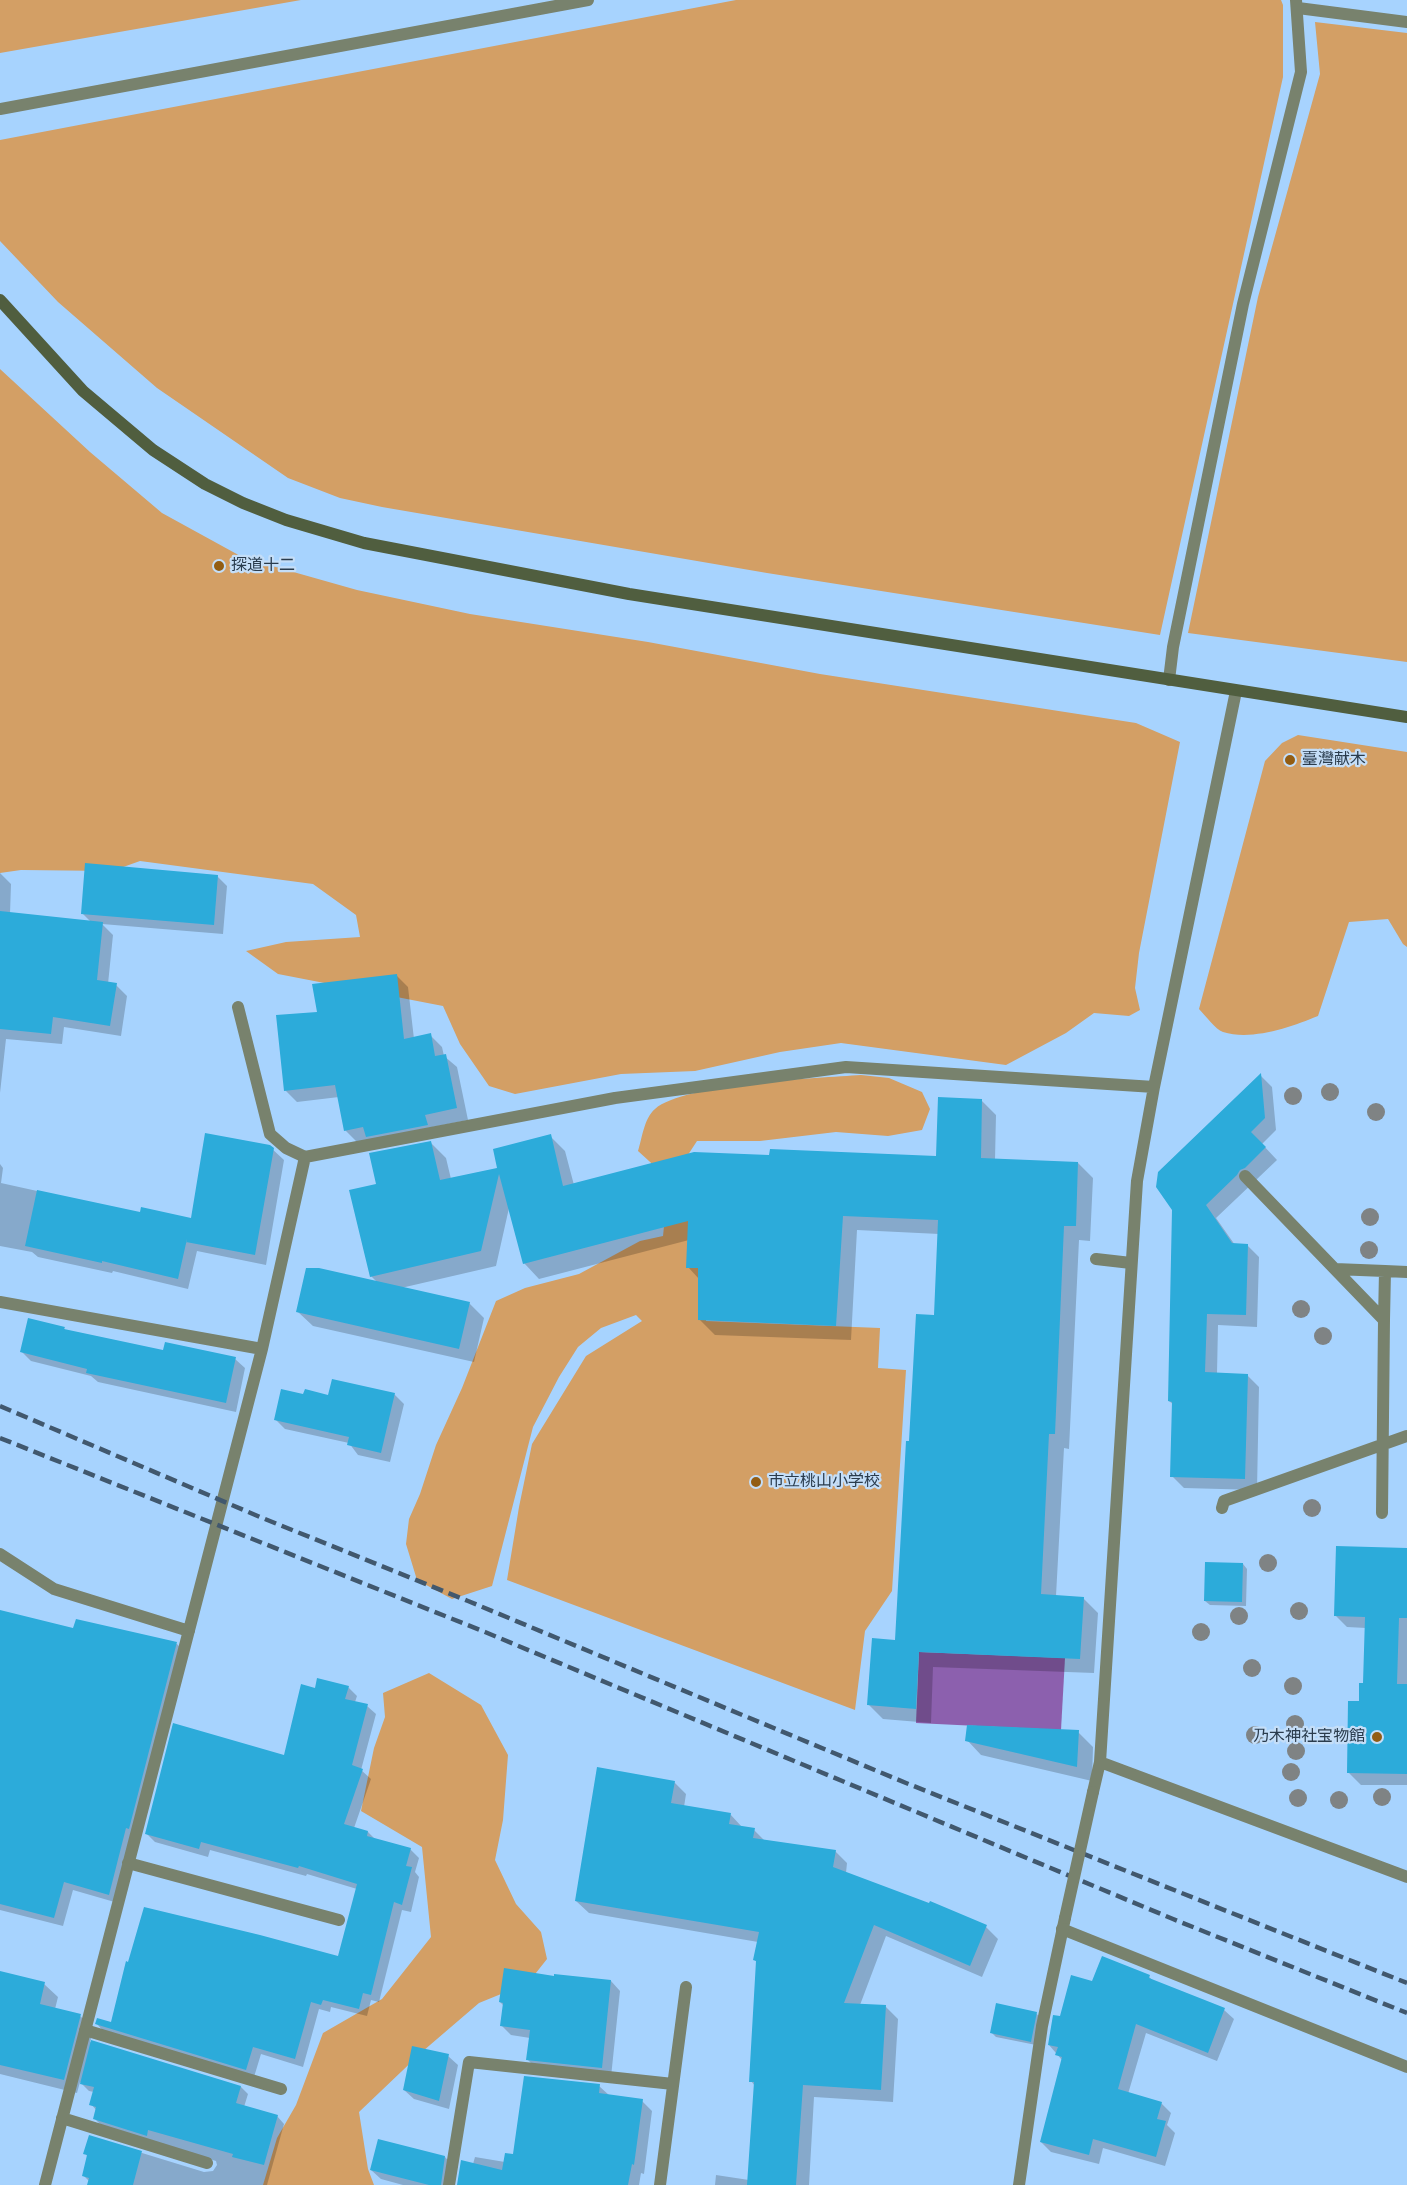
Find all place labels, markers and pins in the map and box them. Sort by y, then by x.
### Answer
place label: 探道十二 [231,556,295,576]
marker: 探道十二 [212,559,226,573]
place label: 臺灣献木 [1302,750,1366,770]
marker: 臺灣献木 [1283,753,1297,767]
place label: 市立桃山小学校 [768,1472,880,1492]
marker: 市立桃山小学校 [749,1475,763,1489]
place label: 乃木神社宝物館 [1253,1727,1365,1747]
marker: 乃木神社宝物館 [1370,1730,1384,1744]

